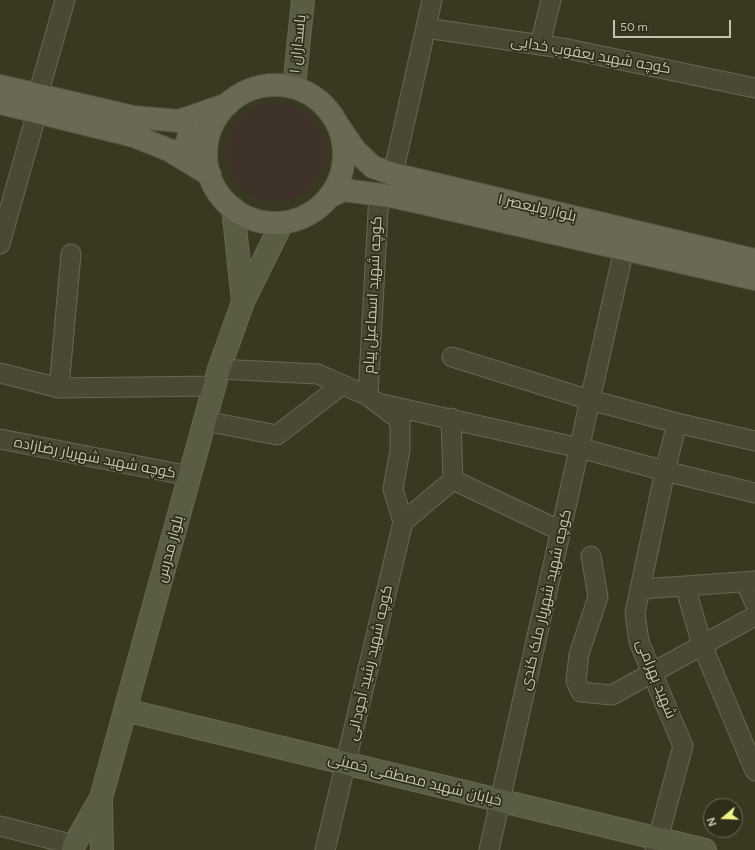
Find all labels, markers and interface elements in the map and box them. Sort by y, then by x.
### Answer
scale bar [615,12,733,38]
street label: پاسداران ۱ [286,14,310,74]
text: 50 m [620,20,648,34]
street label: کوچه شهید یعقوب خدایی [510,32,672,78]
street label: بلوار ولیعصر ۱ [496,190,578,226]
street label: کوچه شهید اسماعیل پیام [360,216,386,374]
street label: کوچه شهید شهریار رضازاده [12,433,178,483]
street label: کوچه شهید شهریار ملک کندی [516,508,576,692]
street label: بلوار مدرس [152,513,188,585]
street label: کوچه شهید رشید آجودانی [343,583,397,743]
street label: شهید بهرامی [632,637,680,721]
street label: خیابان شهید مصطفی خمینی [326,750,504,810]
north arrow [703,798,743,838]
text: N [705,816,720,828]

